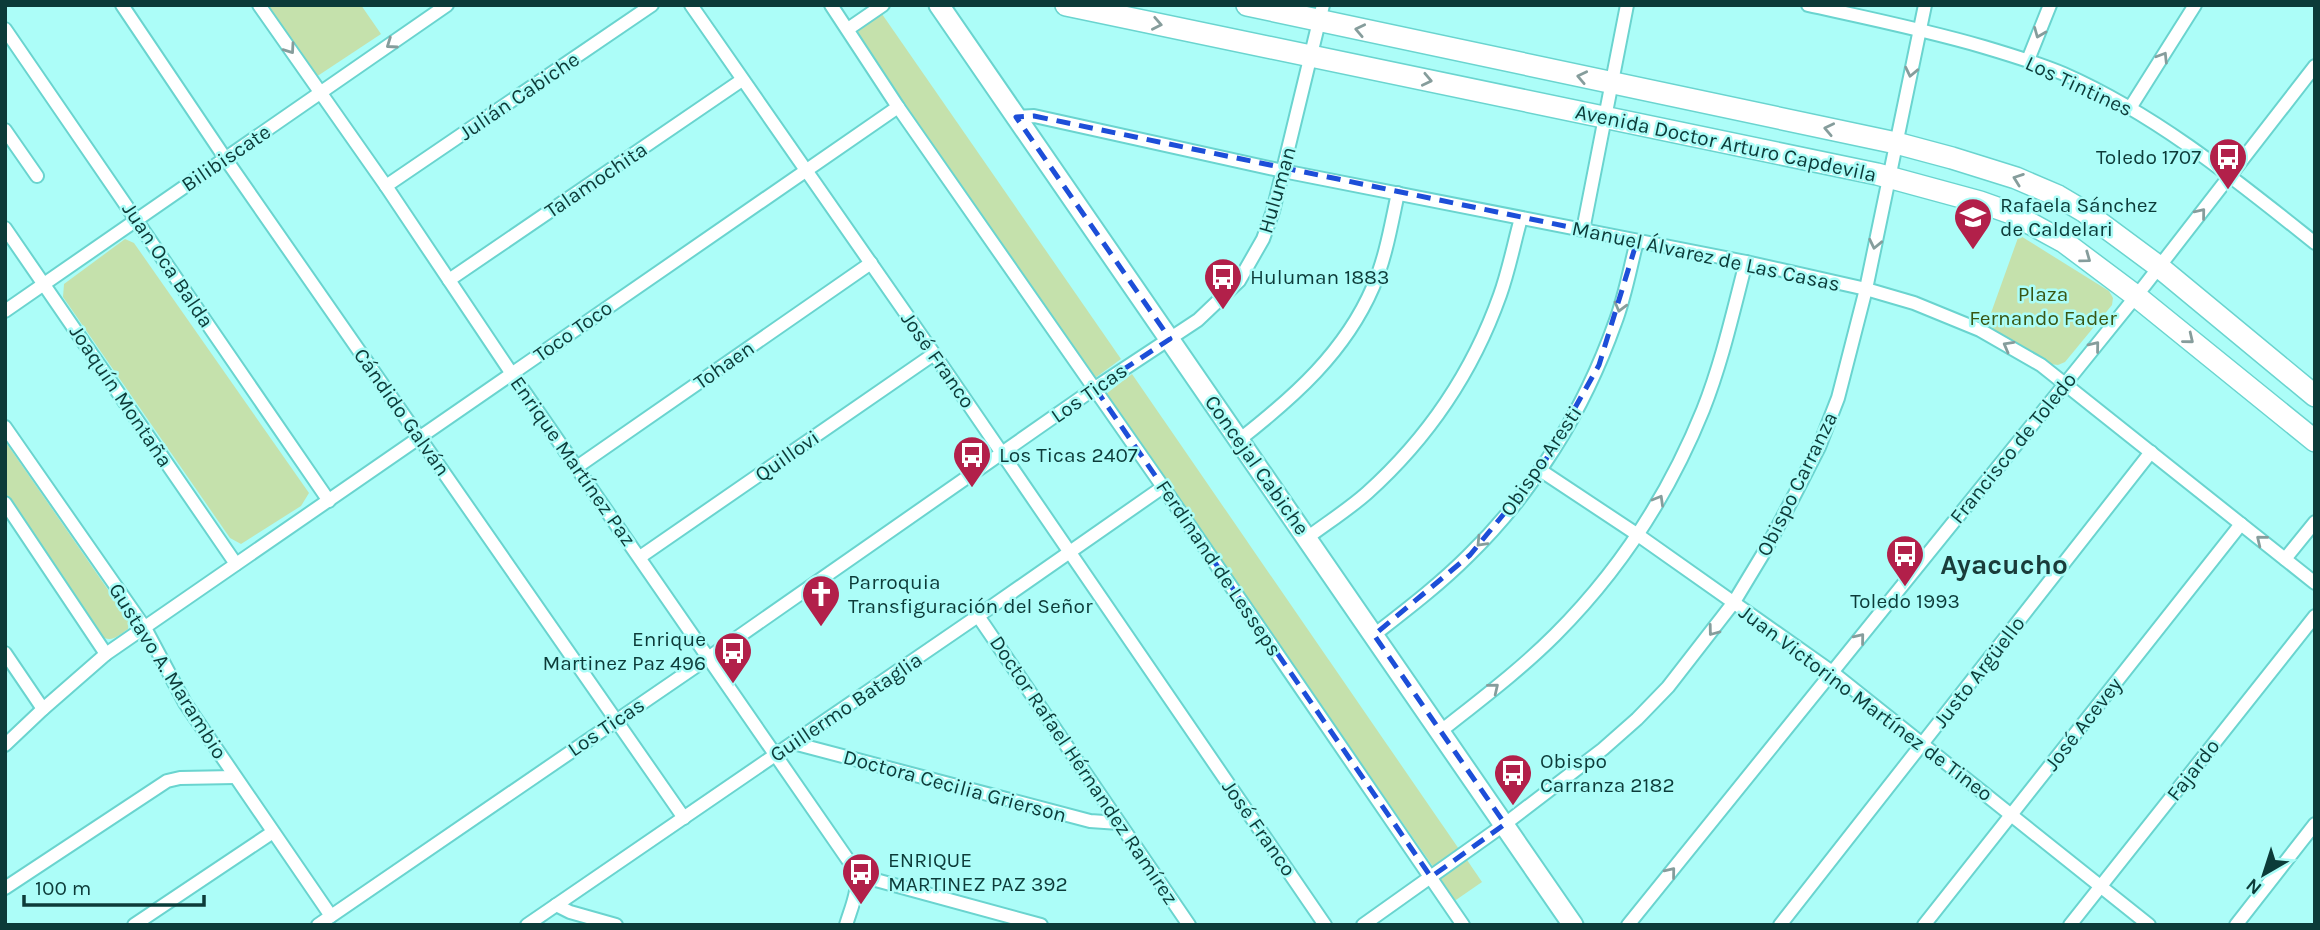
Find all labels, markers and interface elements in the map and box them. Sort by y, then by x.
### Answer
one-way arrow [1151,15,1163,30]
one-way arrow [1354,23,1366,38]
one-way arrow [2034,26,2048,38]
one-way arrow [386,36,399,49]
one-way arrow [282,42,295,55]
street label: Julián Cabiche [454,47,584,145]
street label: Los Tintines [2022,51,2136,121]
one-way arrow [2154,51,2167,64]
one-way arrow [1904,66,1919,78]
one-way arrow [1421,71,1433,86]
one-way arrow [1576,71,1588,86]
street label: Avenida Doctor Arturo Capdevila [1573,99,1879,187]
street label: Bilibiscate [177,119,275,197]
one-way arrow [1823,123,1835,138]
bus stop icon: Toledo 1707 [2207,136,2249,191]
street label: Talamochita [540,137,652,223]
street label: Huluman [1253,144,1301,236]
place label: Toledo 1707 [2096,145,2201,169]
one-way arrow [2012,174,2024,188]
place label: Rafaela Sánchez de Caldelari [2000,193,2158,241]
school or university icon: Rafaela Sánchez de Caldelari [1952,196,1994,251]
street label: Juan Oca Balda [117,198,219,332]
one-way arrow [2193,209,2205,222]
street label: Manuel Álvarez de Las Casas [1570,216,1842,296]
one-way arrow [1868,238,1883,250]
one-way arrow [2078,250,2091,262]
bus stop icon: Huluman 1883 [1202,256,1244,311]
place label: Huluman 1883 [1250,265,1389,289]
park label: Plaza Fernando Fader [1969,282,2117,330]
street label: Toco Toco [529,295,617,367]
one-way arrow [1614,301,1628,313]
street label: José Franco [896,307,980,413]
street label: Joaquín Montaña [65,320,177,472]
one-way arrow [2180,331,2193,343]
street label: Tohaen [689,336,759,394]
one-way arrow [2003,341,2016,354]
one-way arrow [2087,342,2099,355]
street label: Cándido Galván [349,343,455,481]
street label: Los Ticas [1046,358,1132,428]
street label: Francisco de Toledo [1945,368,2081,528]
street label: Enrique Martínez Paz [505,371,641,551]
street label: Concejal Cabiche [1200,390,1314,540]
street label: Obispo Aresti [1495,401,1587,521]
street label: Obispo Carranza [1752,408,1842,560]
street label: Quillovi [750,425,824,487]
bus stop icon: Los Ticas 2407 [951,434,993,489]
place label: Los Ticas 2407 [999,443,1138,467]
street label: Ferdinand de Lesseps [1151,476,1287,660]
one-way arrow [1651,494,1664,507]
bus stop icon: Toledo 1993 [1884,533,1926,588]
one-way arrow [1477,534,1490,547]
one-way arrow [2257,536,2270,548]
district label: Ayacucho [1940,548,2068,581]
place label: Parroquia Transfiguración del Señor [848,570,1093,618]
church icon: Parroquia Transfiguración del Señor [800,573,842,628]
street label: Gustavo A. Marambio [104,579,232,763]
place label: Toledo 1993 [1850,589,1960,613]
street label: Juan Victorino Martínez de Tineo [1735,600,1997,806]
street label: Justo Argüello [1928,612,2030,732]
one-way arrow [1708,623,1721,635]
place label: Enrique Martinez Paz 496 [542,627,706,675]
bus stop icon: Enrique Martinez Paz 496 [712,630,754,685]
street label: Doctor Rafael Hérnandez Ramírez [985,631,1183,909]
one-way arrow [1852,633,1864,646]
street label: Guillermo Bataglia [765,647,927,767]
street label: José Acevey [2039,672,2127,775]
one-way arrow [1486,684,1499,696]
street label: Los Ticas [563,693,649,761]
street label: Fajardo [2161,734,2225,806]
street label: Doctora Cecilia Grierson [841,745,1069,827]
place label: Obispo Carranza 2182 [1540,749,1675,797]
bus stop icon: Obispo Carranza 2182 [1492,752,1534,807]
street label: José Franco [1217,775,1301,881]
north arrow [2229,839,2299,909]
place label: ENRIQUE MARTINEZ PAZ 392 [888,848,1068,896]
bus stop icon: ENRIQUE MARTINEZ PAZ 392 [840,851,882,906]
scale bar [24,864,205,908]
one-way arrow [1662,867,1675,879]
text: N [2242,874,2266,899]
text: 100 m [35,876,92,900]

